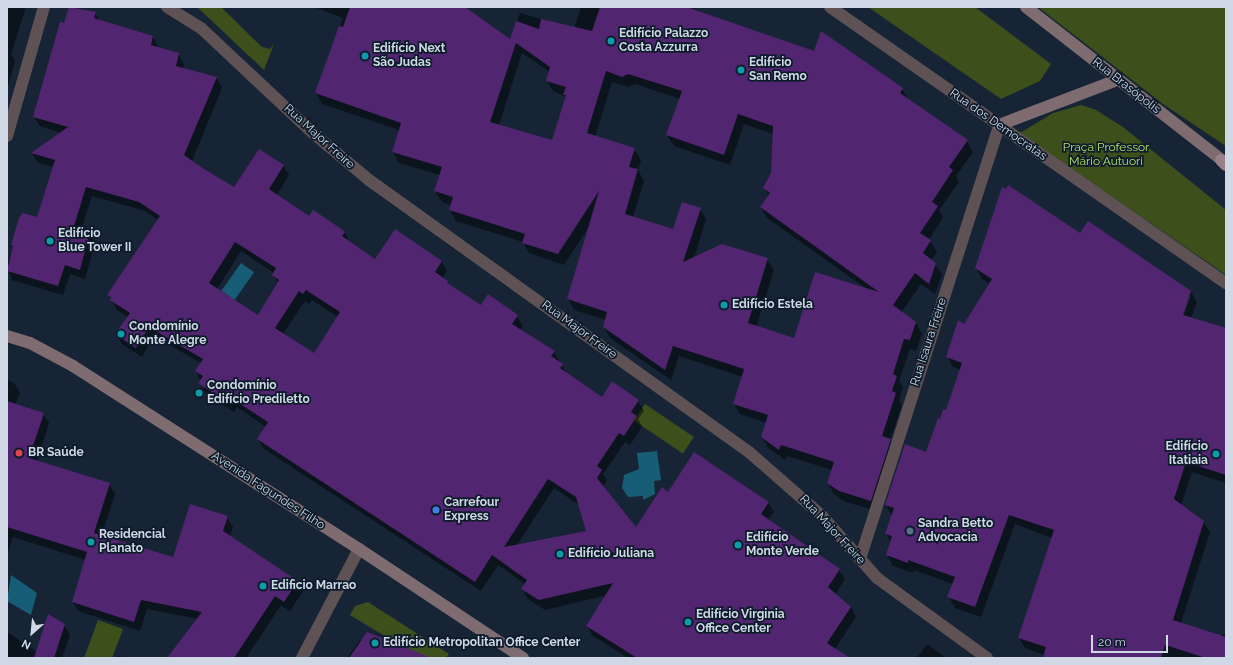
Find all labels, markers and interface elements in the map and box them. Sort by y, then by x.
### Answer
place label: Edifício Palazzo Costa Azzurra [619,27,708,55]
marker: Edifício Palazzo Costa Azzurra [606,36,616,46]
place label: Edifício Next São Judas [373,42,445,70]
marker: Edifício Next São Judas [360,51,370,61]
street label: Rua Brasópolis [1089,55,1163,117]
place label: Edifício San Remo [749,56,807,84]
marker: Edifício San Remo [736,65,746,75]
street label: Rua dos Democratas [947,86,1049,164]
street label: Rua Major Freire [281,102,357,172]
park label: Praça Professor Mário Autuori [1063,141,1149,169]
place label: Edifício Blue Tower II [58,227,132,255]
marker: Edifício Blue Tower II [45,236,55,246]
street label: Rua Isaura Freire [908,296,950,388]
street label: Rua Major Freire [538,298,620,362]
place label: Edifício Estela [732,298,813,312]
marker: Edifício Estela [719,300,729,310]
place label: Condomínio Monte Alegre [129,320,207,348]
marker: Condomínio Monte Alegre [116,329,126,339]
place label: Condomínio Edifício Prediletto [207,379,310,407]
marker: Condomínio Edifício Prediletto [194,388,204,398]
place label: Edifício Itatiaia [1166,440,1208,468]
place label: BR Saúde [28,446,84,460]
marker: BR Saúde [13,447,25,459]
street label: Avenida Fagundes Filho [209,449,327,533]
marker: Edifício Itatiaia [1211,449,1221,459]
street label: Rua Major Freire [796,492,868,568]
place label: Carrefour Express [444,496,499,524]
marker: Carrefour Express [431,505,441,515]
place label: Sandra Betto Advocacia [918,517,993,545]
marker: Sandra Betto Advocacia [905,526,915,536]
place label: Residencial Planato [99,528,166,556]
place label: Edifício Monte Verde [746,531,819,559]
marker: Residencial Planato [86,537,96,547]
marker: Edifício Monte Verde [733,540,743,550]
place label: Edifício Juliana [568,547,654,561]
marker: Edifício Juliana [555,549,565,559]
place label: Edificio Marrao [271,579,356,593]
marker: Edificio Marrao [258,581,268,591]
place label: Edifício Virginia Office Center [696,608,785,636]
north arrow [12,613,52,653]
marker: Edifício Virginia Office Center [683,617,693,627]
scale bar [1093,627,1170,653]
text: 20 m [1098,635,1126,649]
text: N [20,636,33,652]
place label: Edifício Metropolitan Office Center [383,636,580,650]
marker: Edifício Metropolitan Office Center [370,638,380,648]

